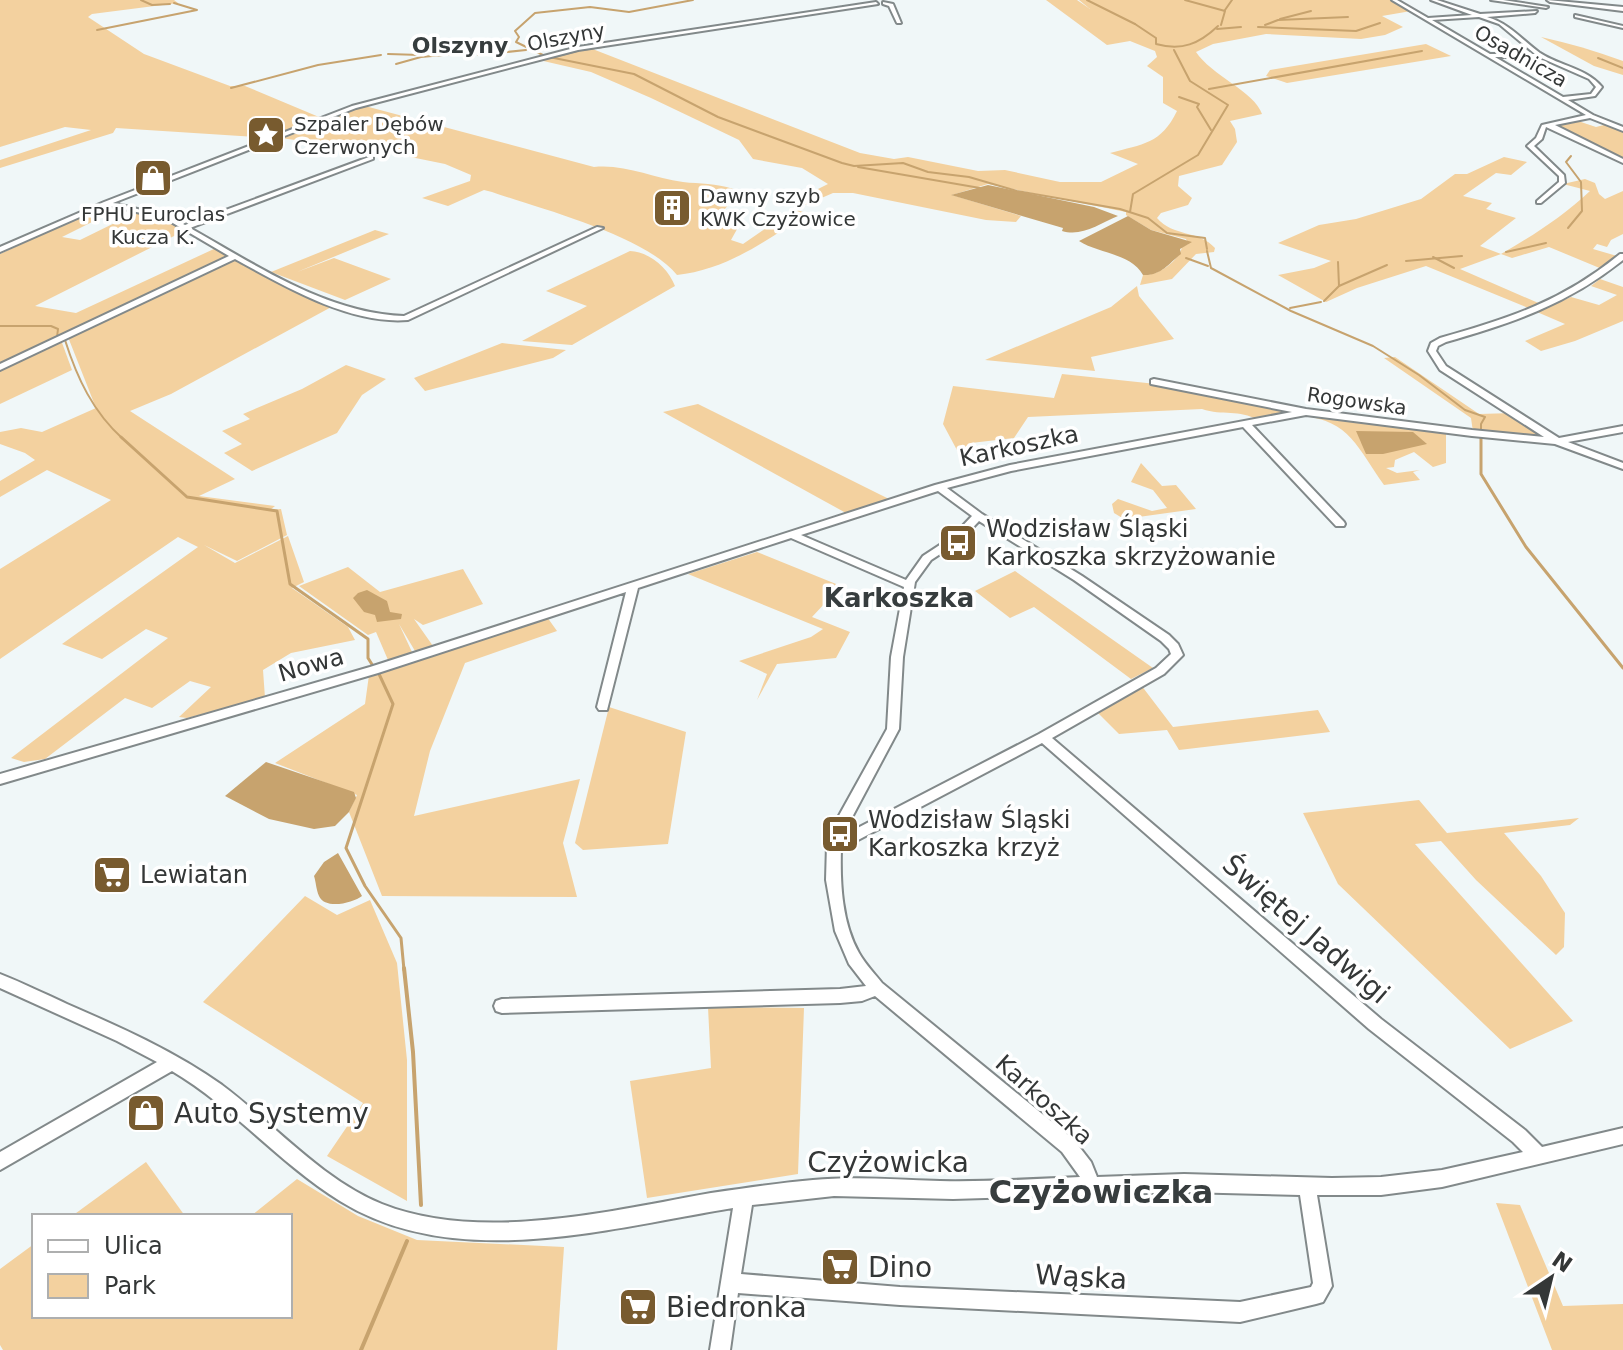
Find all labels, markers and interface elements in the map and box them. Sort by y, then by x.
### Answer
street label: Olszyny [525,18,607,56]
street label: Osadnicza [1470,20,1572,92]
district label: Olszyny [412,33,508,58]
place label: Szpaler Dębów Czerwonych [294,112,444,159]
place icon: Szpaler Dębów Czerwonych [245,114,287,156]
shop icon: FPHU Euroclas Kucza K. [132,157,174,199]
place label: Dawny szyb KWK Czyżowice [700,184,856,231]
building icon: Dawny szyb KWK Czyżowice [651,187,693,229]
place label: FPHU Euroclas Kucza K. [81,202,225,249]
street label: Rogowska [1306,382,1408,420]
street label: Karkoszka [957,420,1081,472]
place label: Wodzisław Śląski Karkoszka skrzyżowanie [986,513,1276,571]
bus stop icon: Wodzisław Śląski Karkoszka skrzyżowanie [937,522,979,564]
district label: Karkoszka [824,583,974,613]
street label: Nowa [275,642,347,688]
place label: Wodzisław Śląski Karkoszka krzyż [868,804,1070,862]
bus stop icon: Wodzisław Śląski Karkoszka krzyż [819,813,861,855]
street label: Świętej Jadwigi [1216,847,1397,1010]
supermarket icon: Lewiatan [91,854,133,896]
place label: Lewiatan [140,861,248,889]
street label: Karkoszka [990,1049,1098,1151]
shop icon: Auto Systemy [125,1092,167,1134]
place label: Auto Systemy [174,1097,369,1130]
street label: Czyżowicka [807,1146,969,1179]
district label: Czyżowiczka [989,1173,1213,1211]
legend [32,1214,292,1318]
text: Ulica [104,1232,163,1260]
north arrow [1511,1238,1591,1318]
supermarket icon: Dino [819,1246,861,1288]
text: N [1547,1247,1577,1278]
place label: Dino [868,1251,932,1284]
street label: Wąska [1034,1258,1128,1296]
text: Park [104,1272,156,1300]
supermarket icon: Biedronka [617,1286,659,1328]
place label: Biedronka [666,1291,807,1324]

